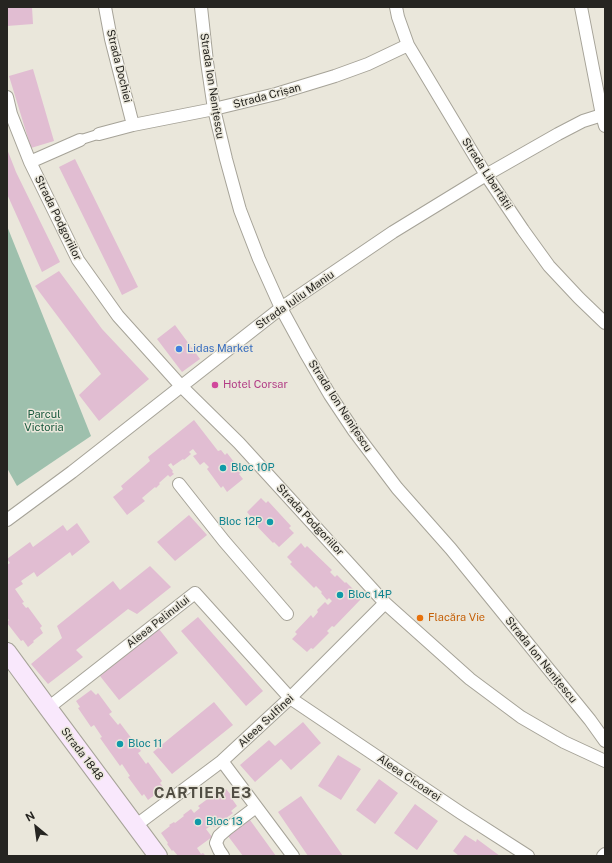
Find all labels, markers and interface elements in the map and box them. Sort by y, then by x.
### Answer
street label: Strada Dochiei [104,28,134,104]
street label: Strada Ion Nenițescu [197,32,227,140]
street label: Strada Crișan [232,81,302,111]
street label: Strada Libertății [459,136,515,212]
street label: Strada Podgoriilor [32,173,84,263]
street label: Strada Iuliu Maniu [253,268,337,332]
place label: Lidas Market [187,342,253,356]
marker: Lidas Market [174,344,184,354]
street label: Strada Ion Nenițescu [305,358,375,454]
place label: Hotel Corsar [223,378,288,392]
marker: Hotel Corsar [210,380,220,390]
park label: Parcul Victoria [24,408,64,434]
place label: Bloc 10P [231,461,275,475]
marker: Bloc 10P [218,463,228,473]
street label: Strada Podgoriilor [273,482,347,558]
place label: Bloc 12P [219,515,262,529]
marker: Bloc 12P [265,517,275,527]
place label: Bloc 14P [348,588,392,602]
marker: Bloc 14P [335,590,345,600]
street label: Aleea Pelinului [124,593,192,651]
place label: Flacăra Vie [428,611,485,625]
marker: Flacăra Vie [415,613,425,623]
street label: Strada Ion Nenițescu [502,614,580,706]
street label: Aleea Sulfinei [235,692,297,750]
street label: Strada 1848 [58,725,106,783]
place label: Bloc 11 [128,737,162,751]
marker: Bloc 11 [115,739,125,749]
street label: Aleea Cicoarei [375,752,443,804]
district label: CARTIER E3 [154,784,252,802]
north arrow [16,807,56,847]
text: N [24,809,37,824]
place label: Bloc 13 [206,815,243,829]
marker: Bloc 13 [193,817,203,827]

